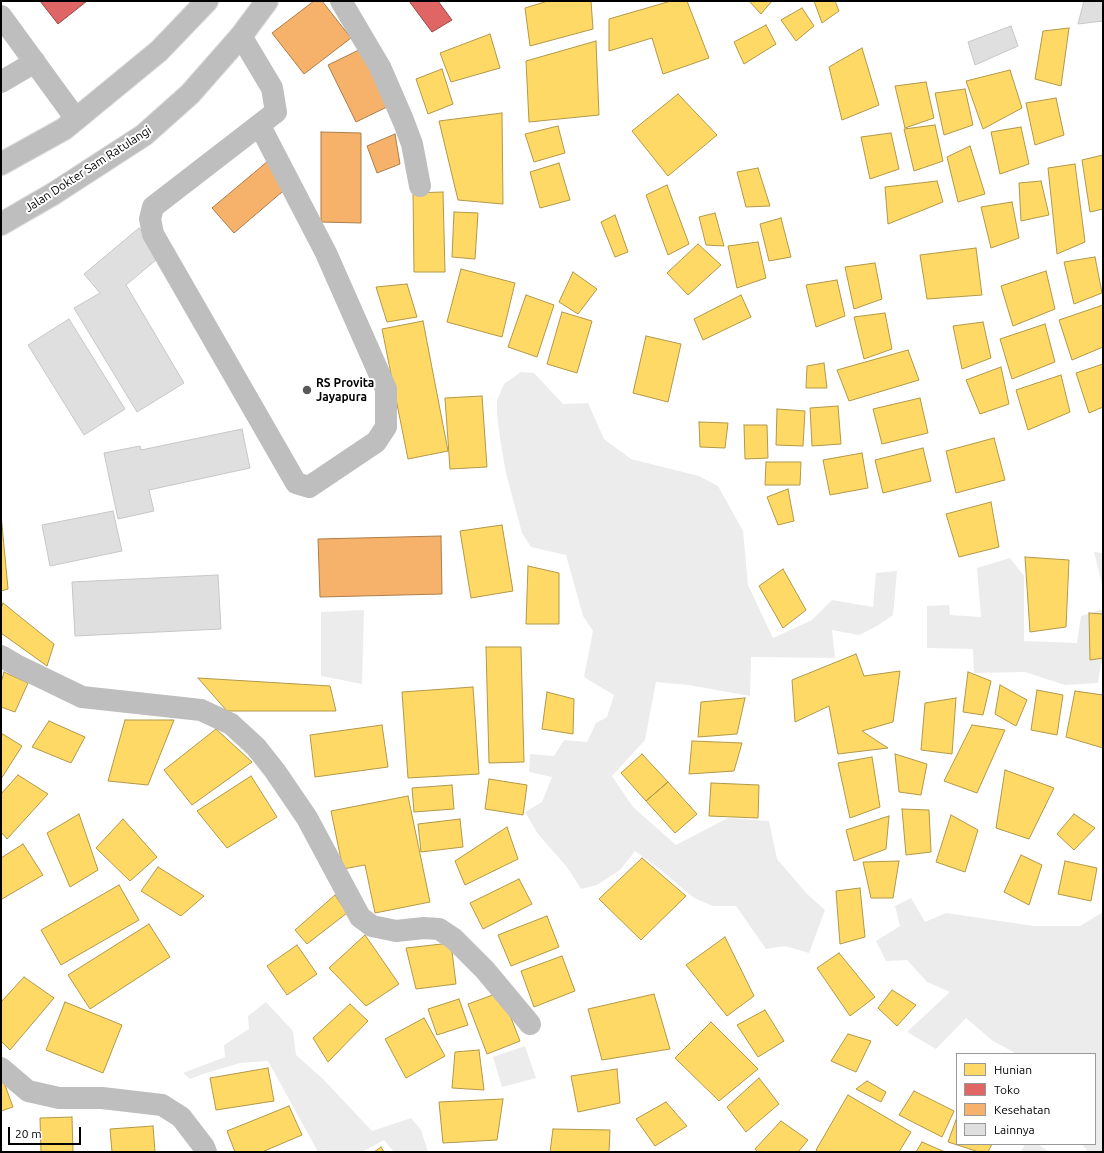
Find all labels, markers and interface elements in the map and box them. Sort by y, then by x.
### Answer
street label: Jalan Dokter Sam Ratulangi [22,123,154,215]
place label: RS Provita Jayapura [316,376,374,404]
marker: RS Provita Jayapura [301,384,313,396]
legend [956,1053,1096,1145]
text: Hunian [994,1063,1032,1076]
text: Toko [994,1083,1020,1096]
text: Kesehatan [994,1103,1050,1116]
scale bar [10,1119,83,1145]
text: Lainnya [994,1123,1035,1136]
text: 20 m [15,1127,42,1140]

